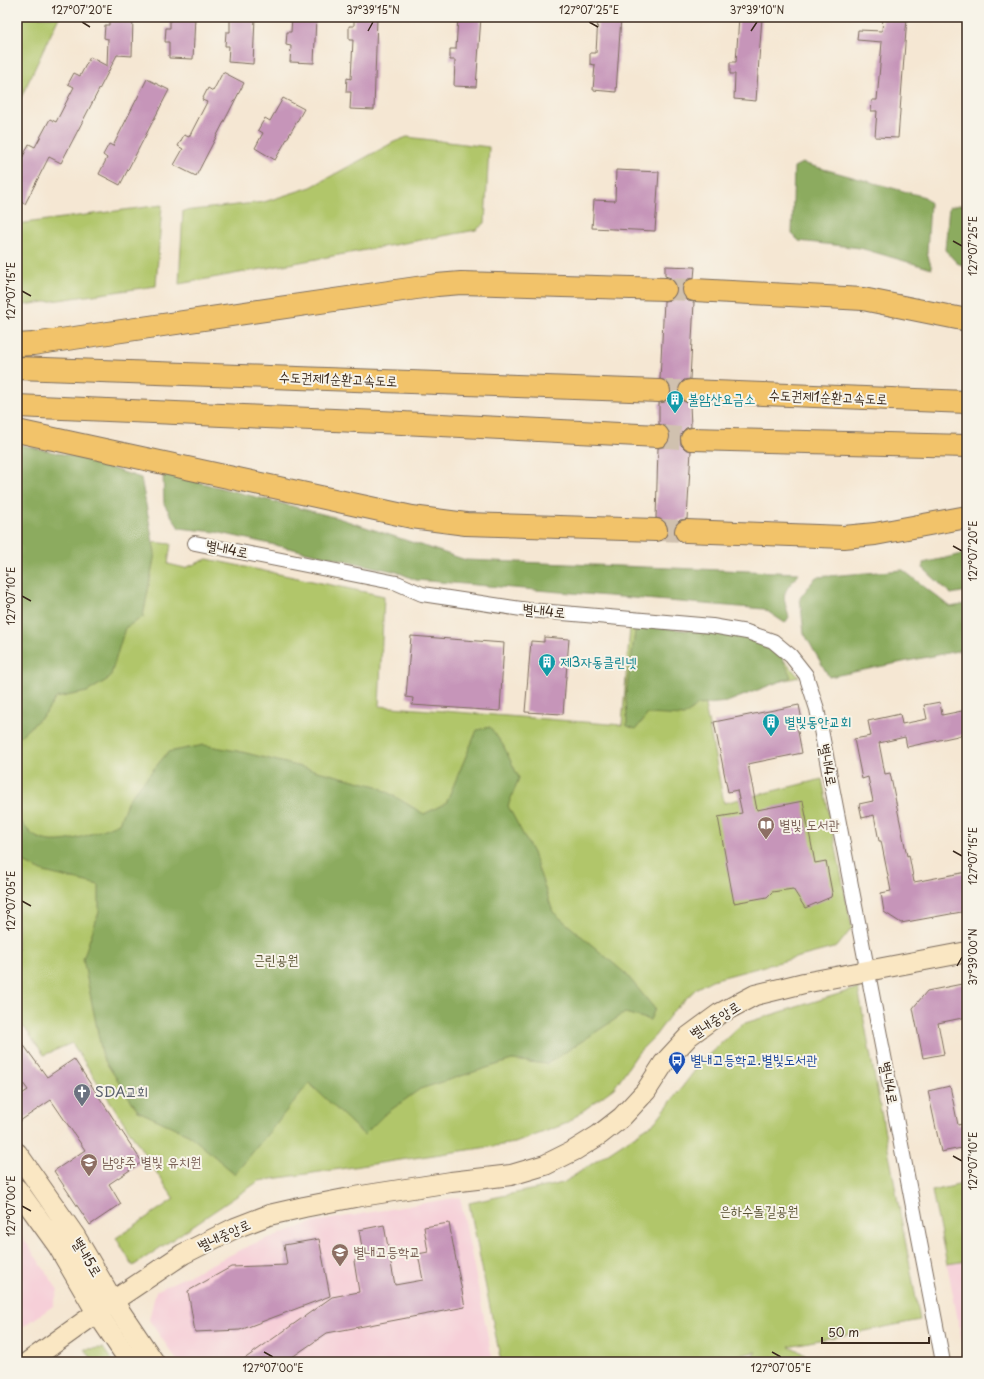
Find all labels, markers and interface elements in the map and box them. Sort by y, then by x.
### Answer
text: 127°07'20"E [51,2,113,17]
text: 37°39'15"N [346,2,400,17]
text: 127°07'25"E [559,2,619,17]
text: 37°39'10"N [730,2,784,17]
text: 127°07'25"E [965,216,980,276]
text: 127°07'15"E [3,262,18,320]
street label: 수도권제1순환고속도로 [278,366,398,391]
street label: 수도권제1순환고속도로 [768,384,888,409]
place label: 불암산요금소 [688,388,756,409]
building icon: 불암산요금소 [665,389,685,414]
text: 127°07'20"E [965,520,980,582]
street label: 별내4로 [204,534,250,563]
text: 127°07'10"E [3,567,18,625]
street label: 별내4로 [522,598,566,623]
place label: 제3자동클린넷 [560,651,637,672]
building icon: 제3자동클린넷 [537,652,557,677]
place label: 별빛동안교회 [784,711,852,732]
building icon: 별빛동안교회 [761,712,781,737]
street label: 별내4로 [814,742,843,788]
place label: 별빛 도서관 [779,814,840,835]
library icon: 별빛 도서관 [756,815,776,840]
text: 127°07'15"E [965,827,980,885]
text: 127°07'05"E [3,871,18,931]
text: 37°39'00"N [965,928,980,986]
park label: 근린공원 [253,949,299,970]
street label: 별내중앙로 [685,995,744,1044]
place label: 별내고등학교.별빛도서관 [690,1049,818,1070]
bus stop icon: 별내고등학교.별빛도서관 [667,1050,687,1075]
street label: 별내4로 [875,1060,904,1106]
place label: SDA교회 [95,1081,148,1102]
church icon: SDA교회 [72,1082,92,1107]
text: 127°07'10"E [965,1132,980,1190]
place label: 남양주 별빛 유치원 [102,1151,201,1172]
school or university icon: 남양주 별빛 유치원 [79,1152,99,1177]
text: 127°07'00"E [3,1175,18,1237]
park label: 은하수돌길공원 [720,1200,798,1221]
street label: 별내중앙로 [194,1213,254,1256]
street label: 별내5로 [67,1233,107,1280]
place label: 별내고등학교 [353,1241,421,1262]
school or university icon: 별내고등학교 [330,1242,350,1267]
scale bar [822,1319,929,1345]
text: 50 m [828,1323,859,1341]
text: 127°07'00"E [242,1360,304,1375]
text: 127°07'05"E [751,1360,811,1375]

